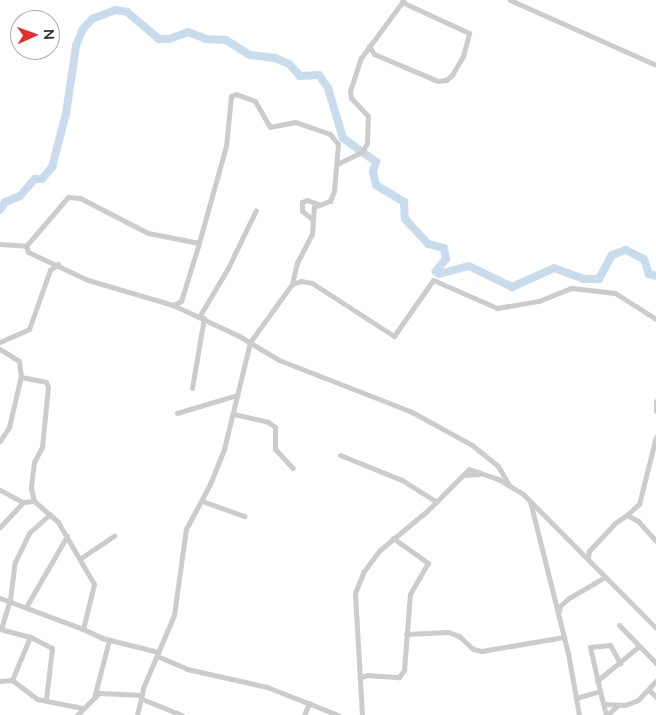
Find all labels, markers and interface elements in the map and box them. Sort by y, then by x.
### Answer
north arrow [10,10,60,60]
text: N [41,29,58,40]

